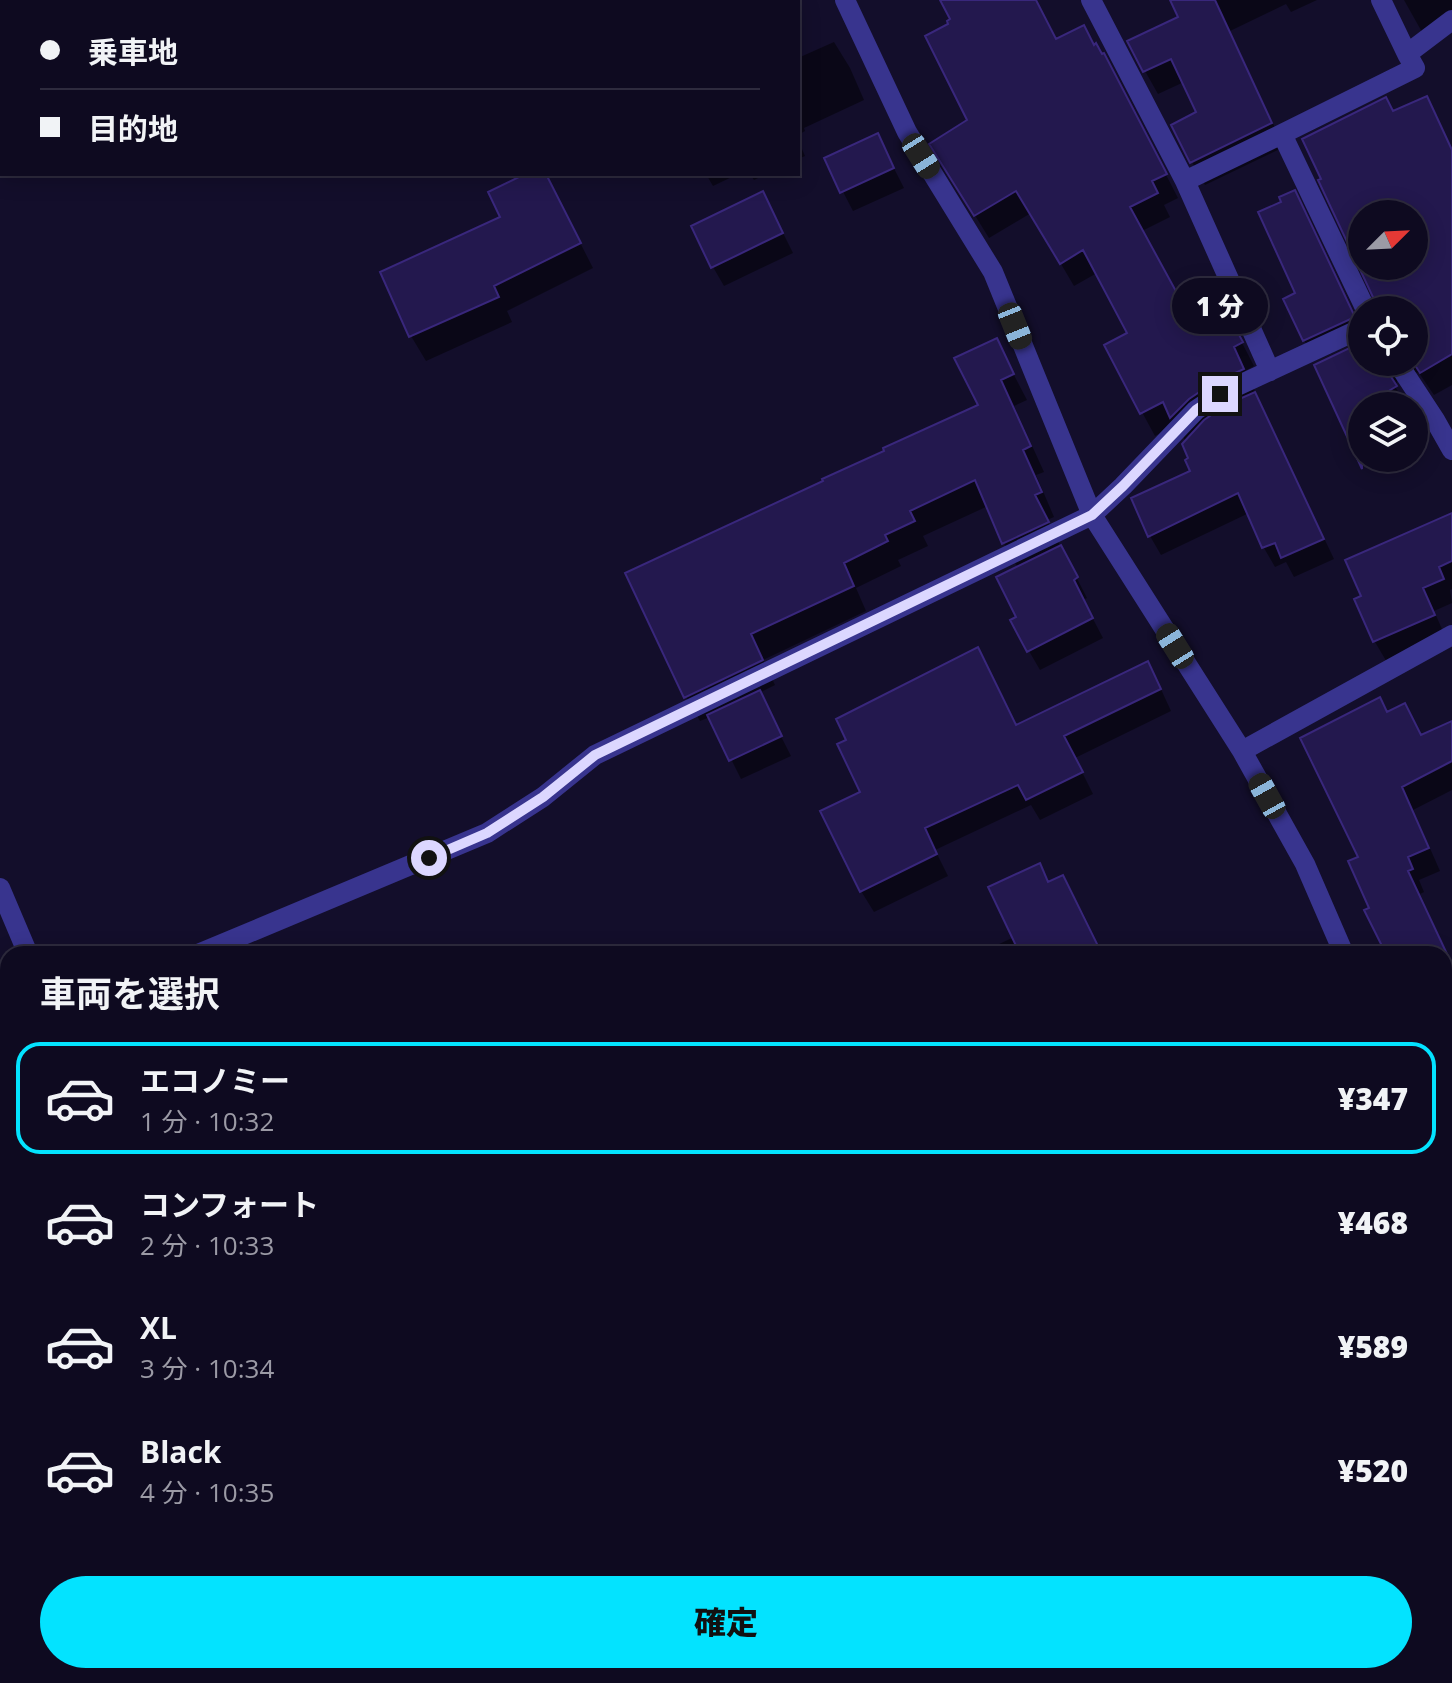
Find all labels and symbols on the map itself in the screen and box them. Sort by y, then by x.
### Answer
car [898,129,944,183]
north arrow [1348,200,1428,280]
callout: 1 分 [1172,278,1268,334]
car [995,299,1035,353]
route end [1202,376,1238,412]
car [1152,619,1198,673]
car [1245,769,1289,823]
route start [411,840,447,876]

